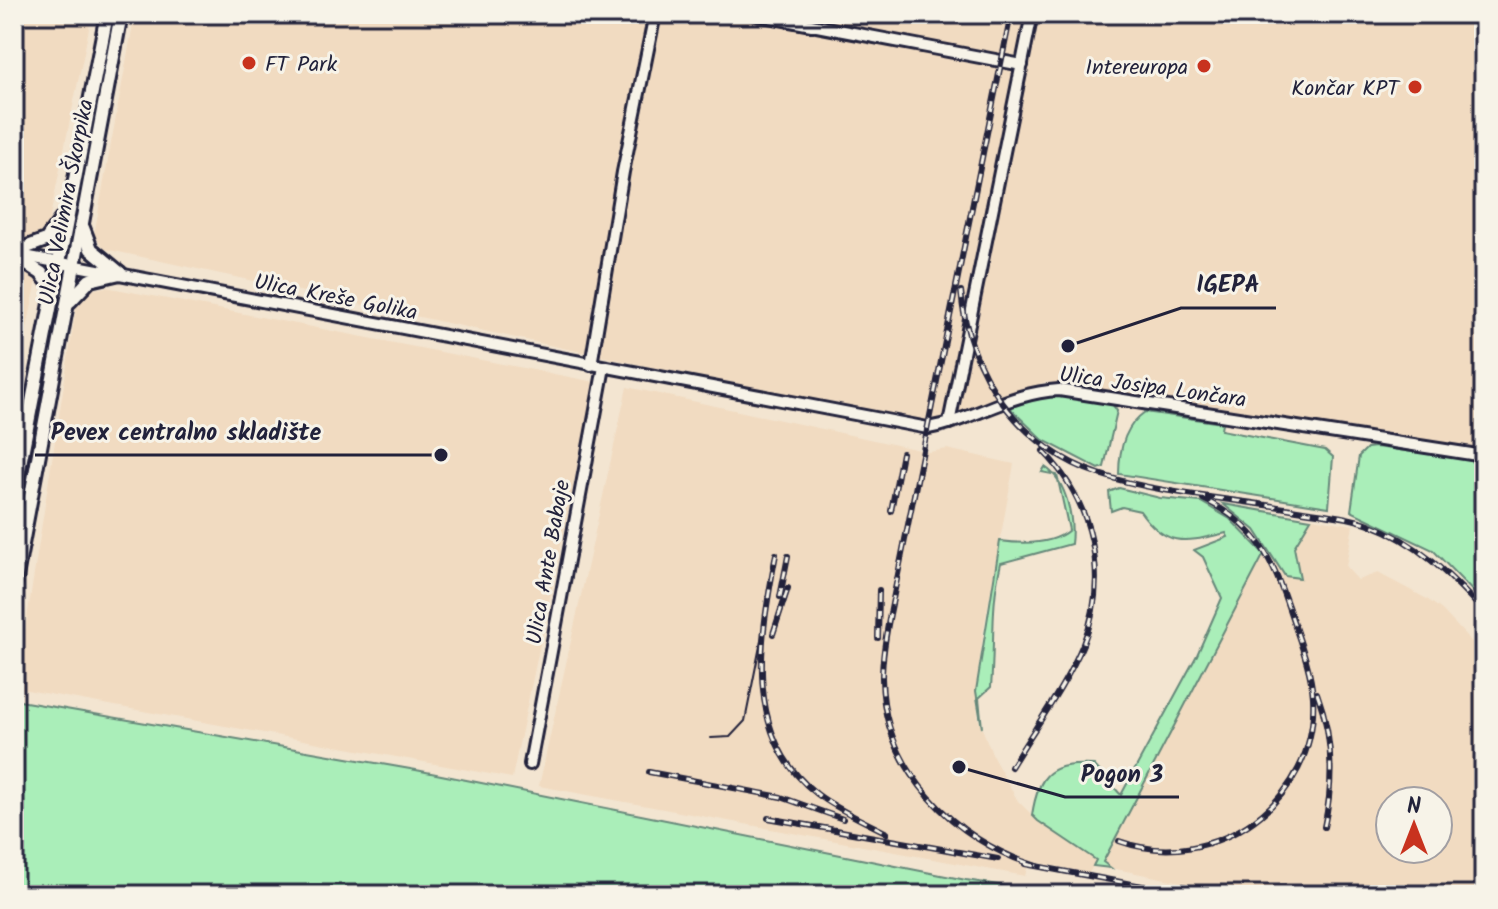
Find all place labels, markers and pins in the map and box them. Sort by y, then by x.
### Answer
place label: FT Park [265,48,338,83]
place label: Intereuropa [1085,51,1188,86]
marker: FT Park [240,54,258,72]
marker: Intereuropa [1195,57,1213,75]
place label: Končar KPT [1291,72,1401,107]
marker: Končar KPT [1406,78,1424,96]
callout: IGEPA [1181,260,1276,308]
callout: Pevex centralno skladište [35,407,337,455]
callout: Pogon 3 [1065,749,1179,797]

